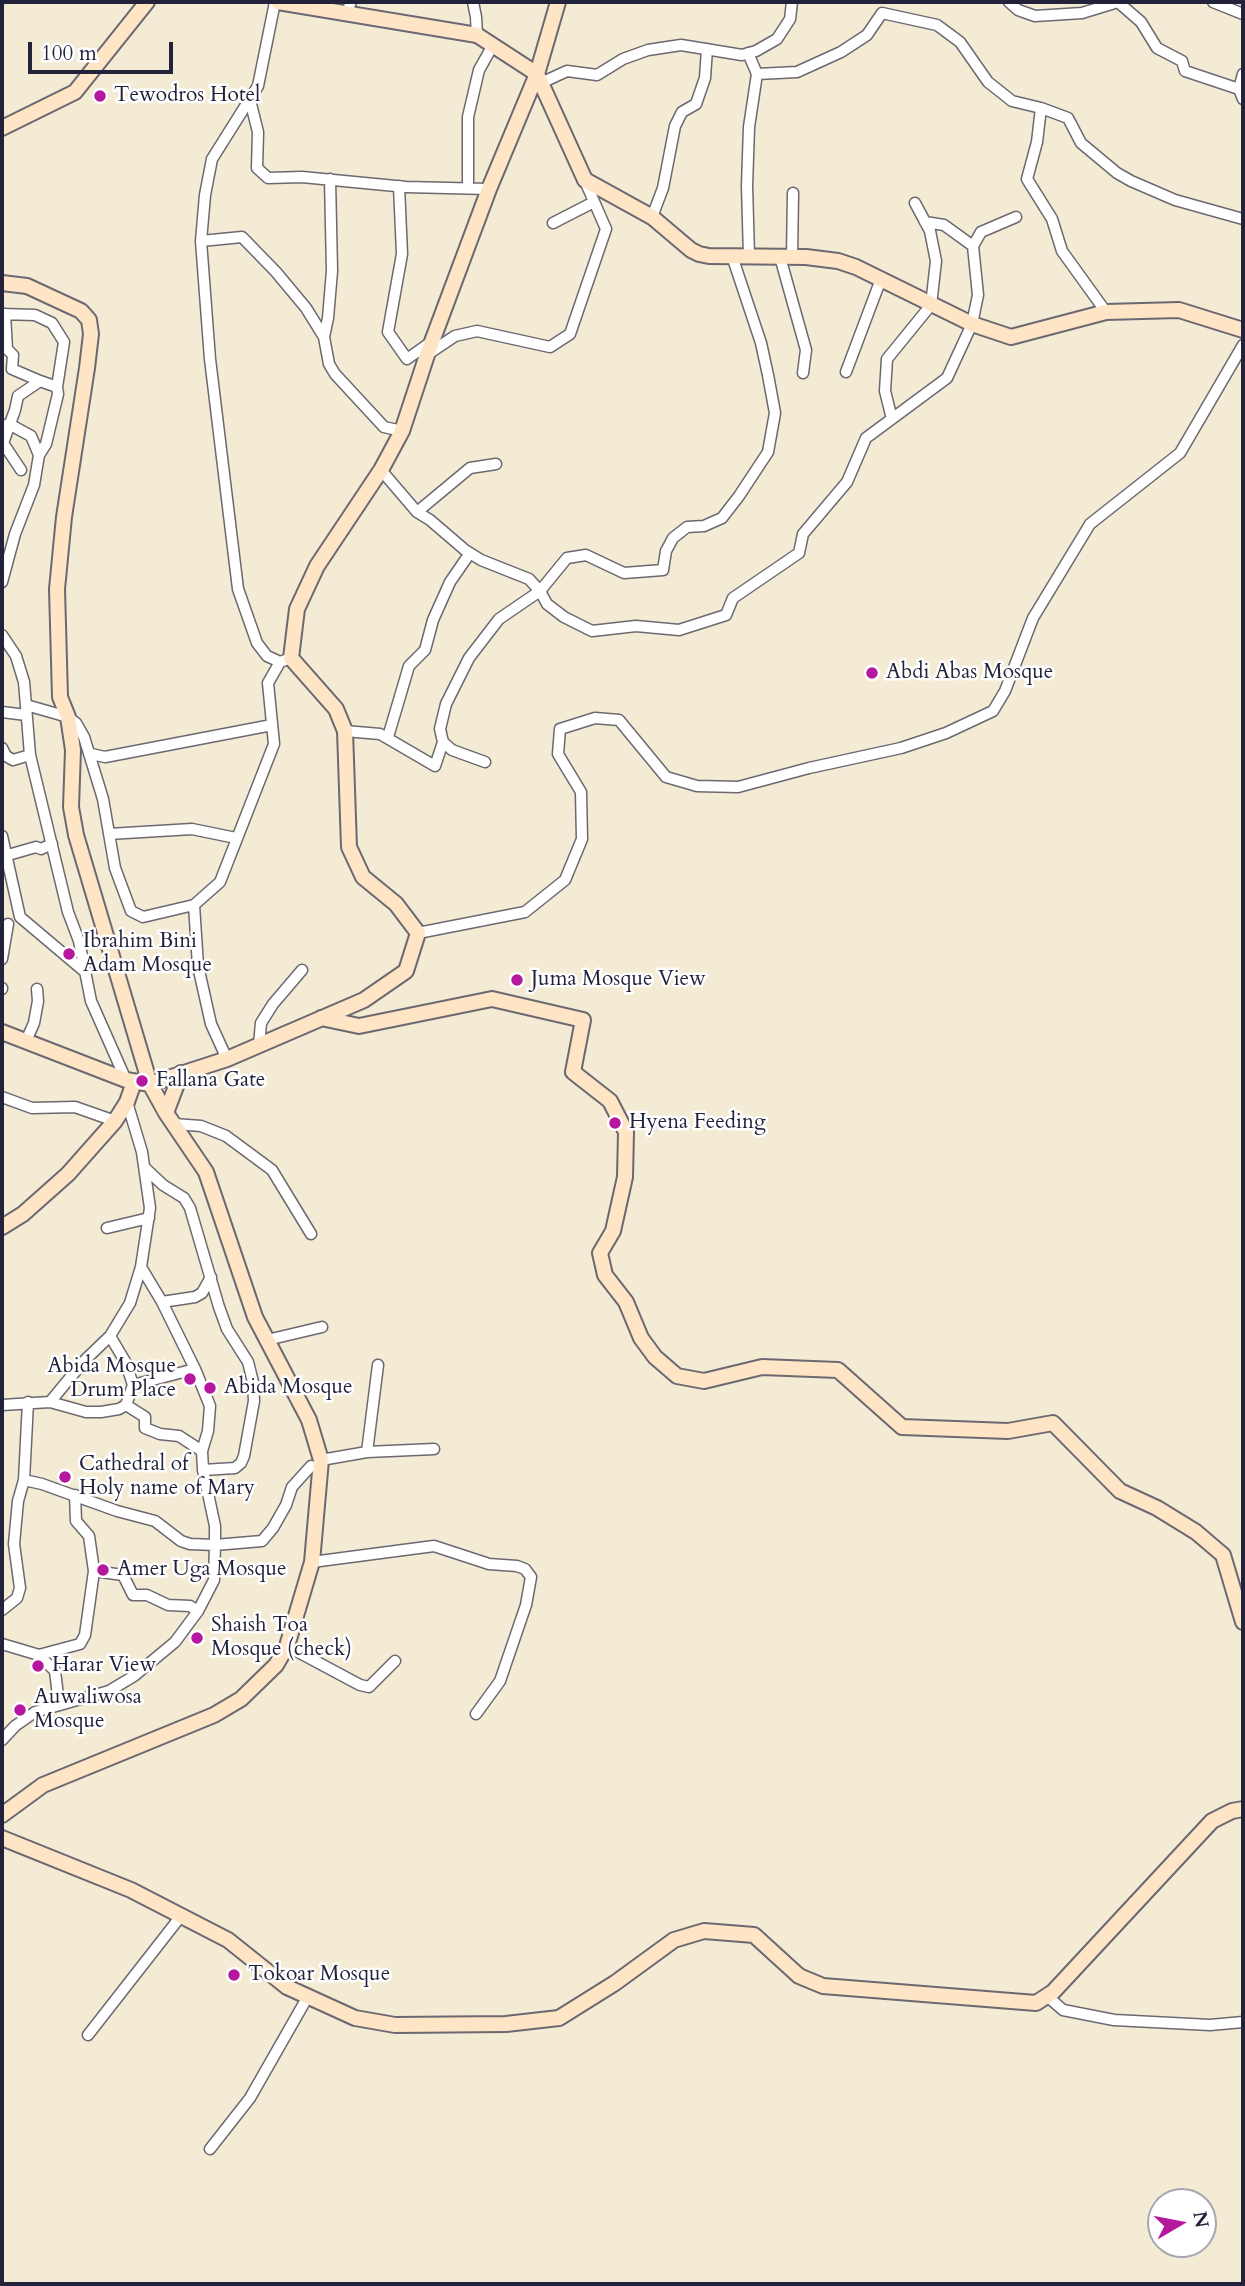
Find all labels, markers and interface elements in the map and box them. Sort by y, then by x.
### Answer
scale bar [32,28,177,72]
text: 100 m [41,39,97,68]
place label: Tewodros Hotel [114,83,260,109]
marker: Tewodros Hotel [92,88,108,104]
place label: Abdi Abas Mosque [886,660,1053,686]
marker: Abdi Abas Mosque [864,665,880,681]
place label: Ibrahim Bini Adam Mosque [83,929,212,979]
marker: Ibrahim Bini Adam Mosque [61,946,77,962]
place label: Juma Mosque View [531,967,706,993]
marker: Juma Mosque View [509,972,525,988]
place label: Fallana Gate [156,1068,265,1094]
marker: Fallana Gate [134,1073,150,1089]
place label: Hyena Feeding [629,1110,766,1136]
marker: Hyena Feeding [607,1115,623,1131]
place label: Abida Mosque Drum Place [48,1354,176,1404]
marker: Abida Mosque Drum Place [182,1371,198,1387]
place label: Abida Mosque [224,1375,352,1401]
marker: Abida Mosque [202,1380,218,1396]
place label: Cathedral of Holy name of Mary [79,1452,255,1502]
marker: Cathedral of Holy name of Mary [57,1469,73,1485]
place label: Amer Uga Mosque [117,1557,287,1583]
marker: Amer Uga Mosque [95,1562,111,1578]
place label: Shaish Toa Mosque (check) [211,1613,352,1663]
marker: Shaish Toa Mosque (check) [189,1630,205,1646]
place label: Harar View [52,1653,156,1679]
marker: Harar View [30,1658,46,1674]
place label: Auwaliwosa Mosque [34,1685,142,1735]
marker: Auwaliwosa Mosque [12,1702,28,1718]
place label: Tokoar Mosque [248,1962,390,1988]
marker: Tokoar Mosque [226,1967,242,1983]
north arrow [1147,2188,1217,2258]
text: N [1186,2209,1215,2230]

